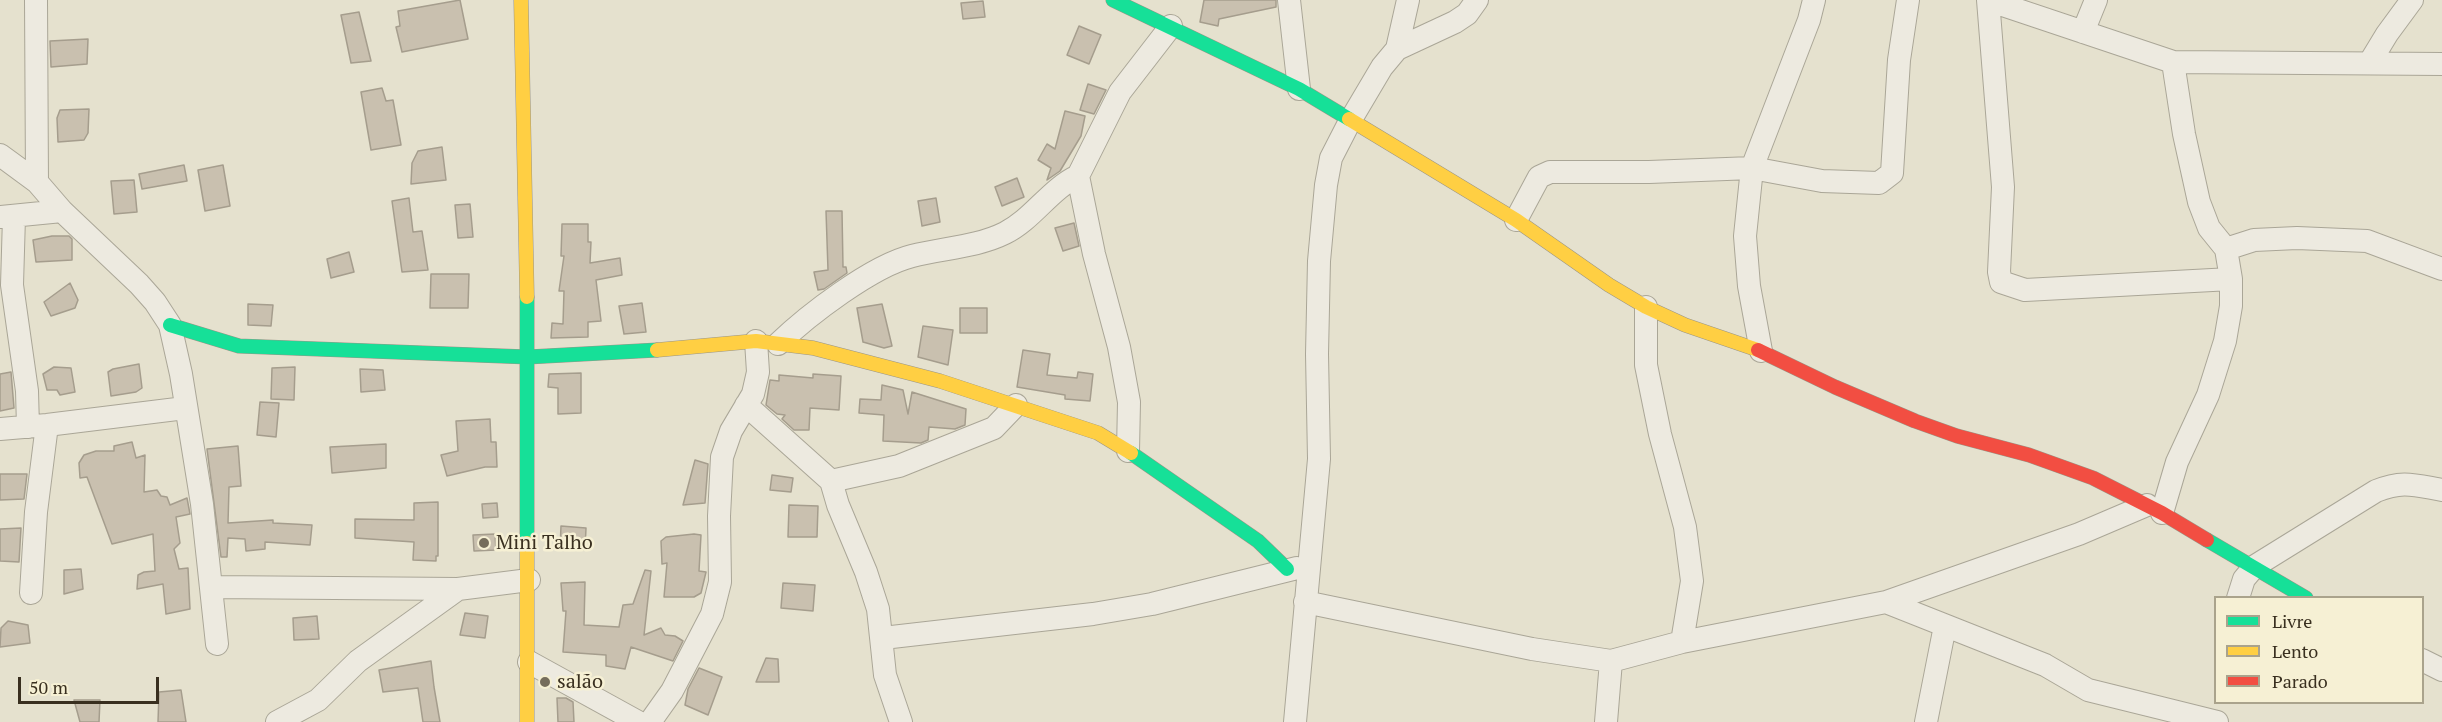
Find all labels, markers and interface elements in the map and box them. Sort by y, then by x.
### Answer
place label: Mini Talho [496,531,593,555]
marker: Mini Talho [477,536,491,550]
legend [2214,596,2424,704]
text: Livre [2272,609,2312,633]
text: Lento [2272,639,2318,663]
scale bar [21,665,162,703]
text: Parado [2272,669,2328,693]
place label: salão [557,670,603,694]
text: 50 m [29,675,68,699]
marker: salão [538,675,552,689]

